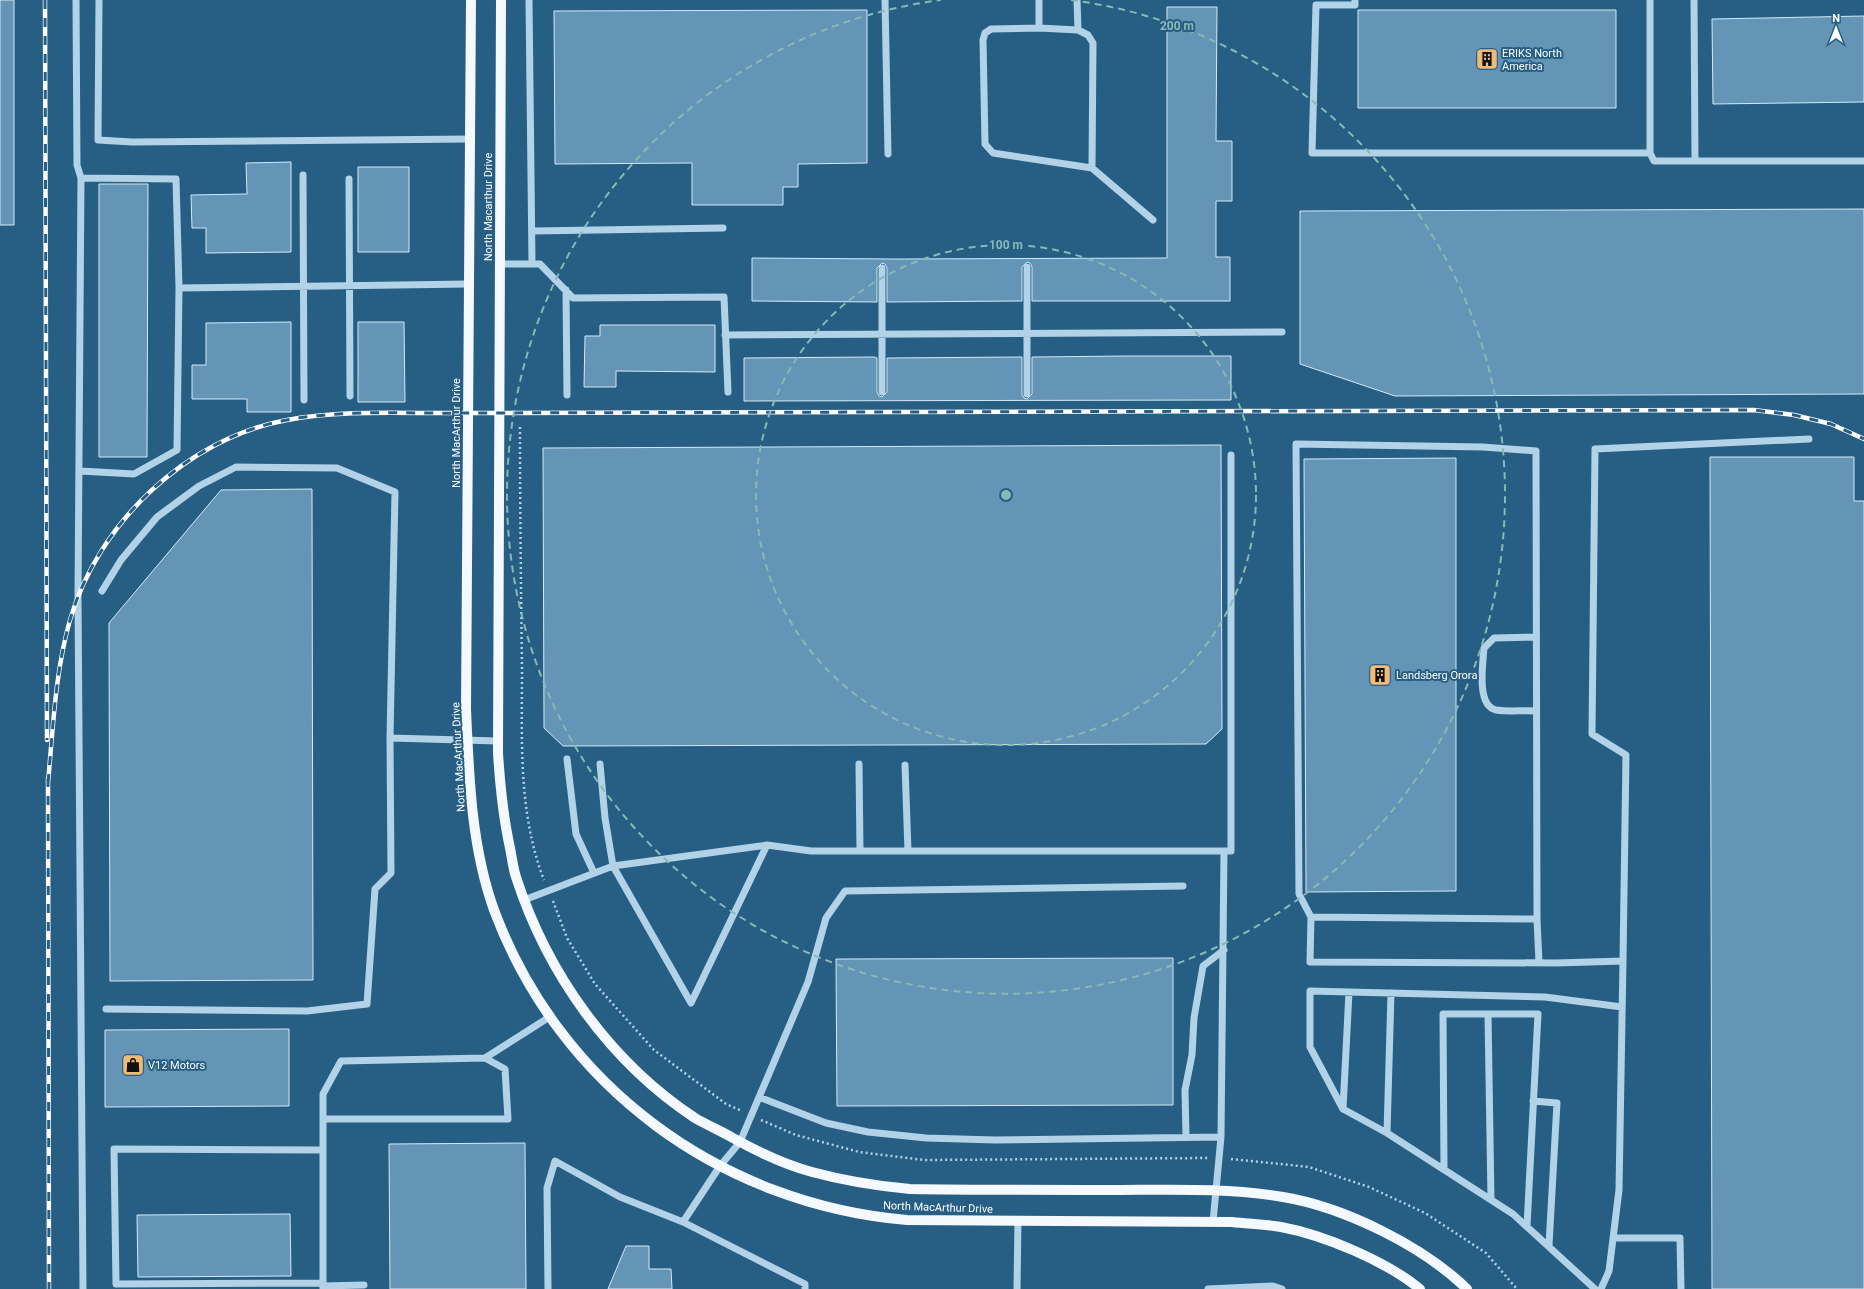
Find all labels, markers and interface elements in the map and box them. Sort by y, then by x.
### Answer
north arrow [1816,8,1856,48]
text: N [1832,12,1840,25]
text: 200 m [1160,19,1194,33]
building icon: ERIKS North America [1474,46,1500,72]
place label: ERIKS North America [1502,47,1562,73]
street label: North Macarthur Drive [482,152,495,261]
text: 100 m [989,238,1023,252]
street label: North MacArthur Drive [450,378,463,488]
centre of rings [999,488,1013,502]
building icon: Landsberg Orora [1367,662,1393,688]
place label: Landsberg Orora [1396,669,1477,682]
street label: North MacArthur Drive [449,702,468,812]
shop icon: V12 Motors [120,1052,146,1078]
place label: V12 Motors [148,1059,205,1072]
street label: North MacArthur Drive [883,1199,993,1216]

